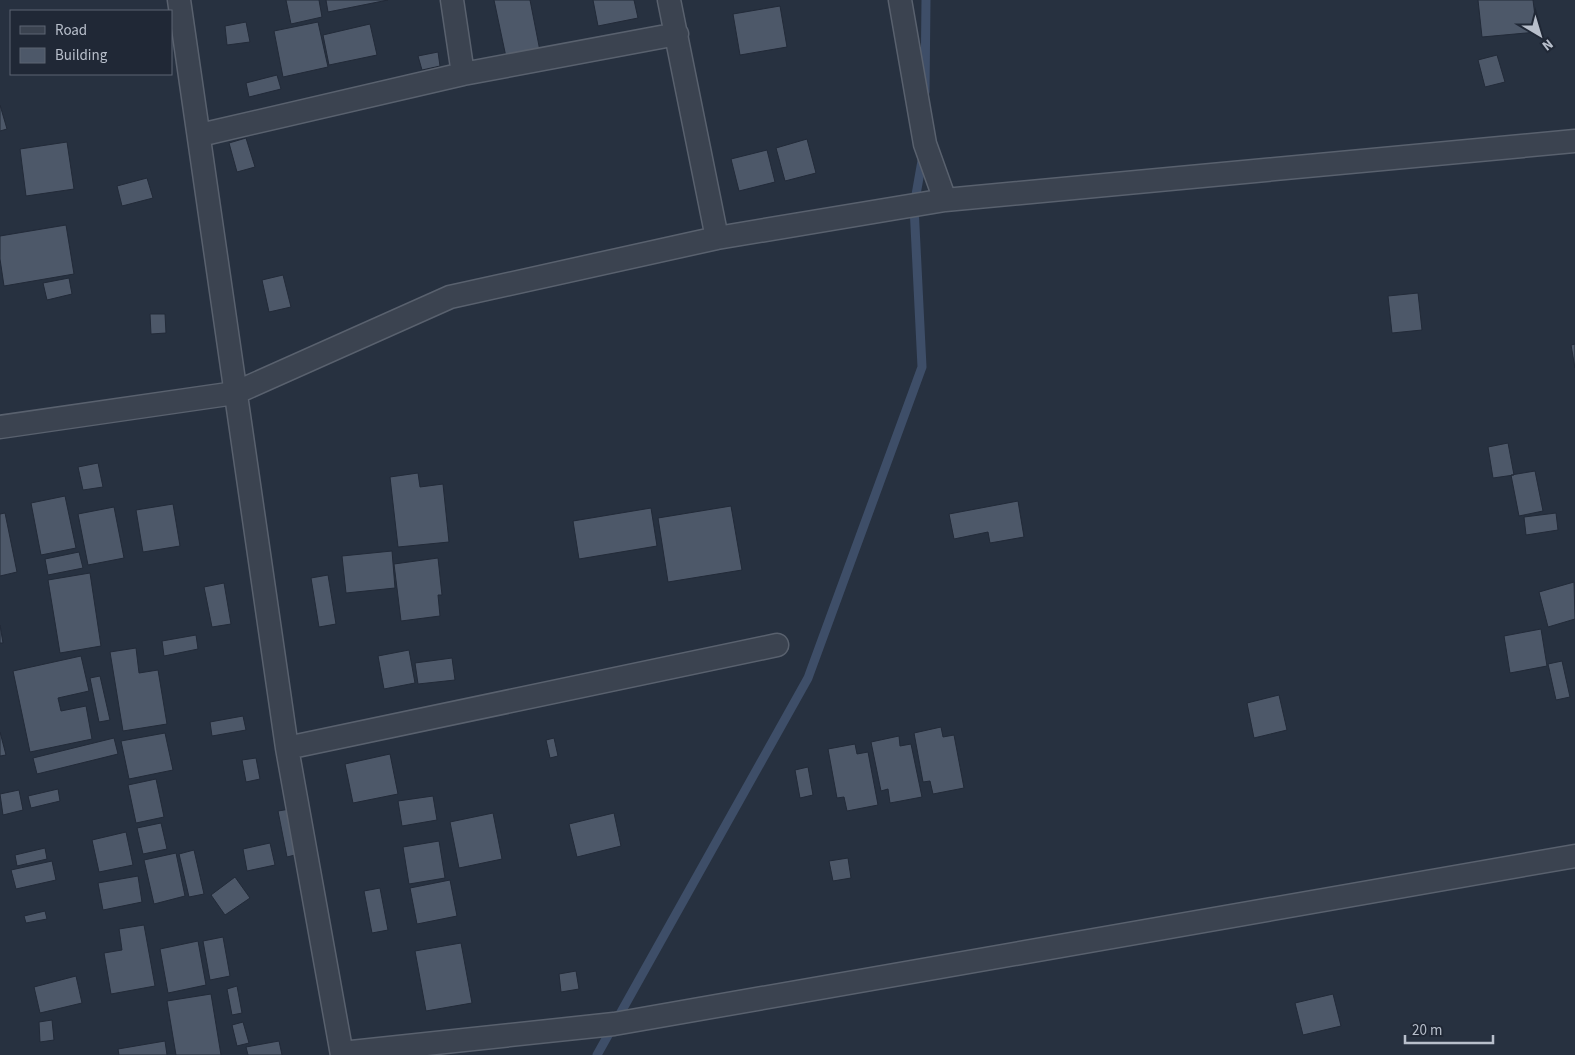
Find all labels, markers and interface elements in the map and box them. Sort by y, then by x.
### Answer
legend [10,10,172,75]
north arrow [1515,10,1565,60]
text: Road [55,20,87,41]
text: N [1538,34,1557,55]
text: Building [55,45,108,66]
scale bar [1405,1012,1492,1044]
text: 20 m [1412,1020,1442,1041]

